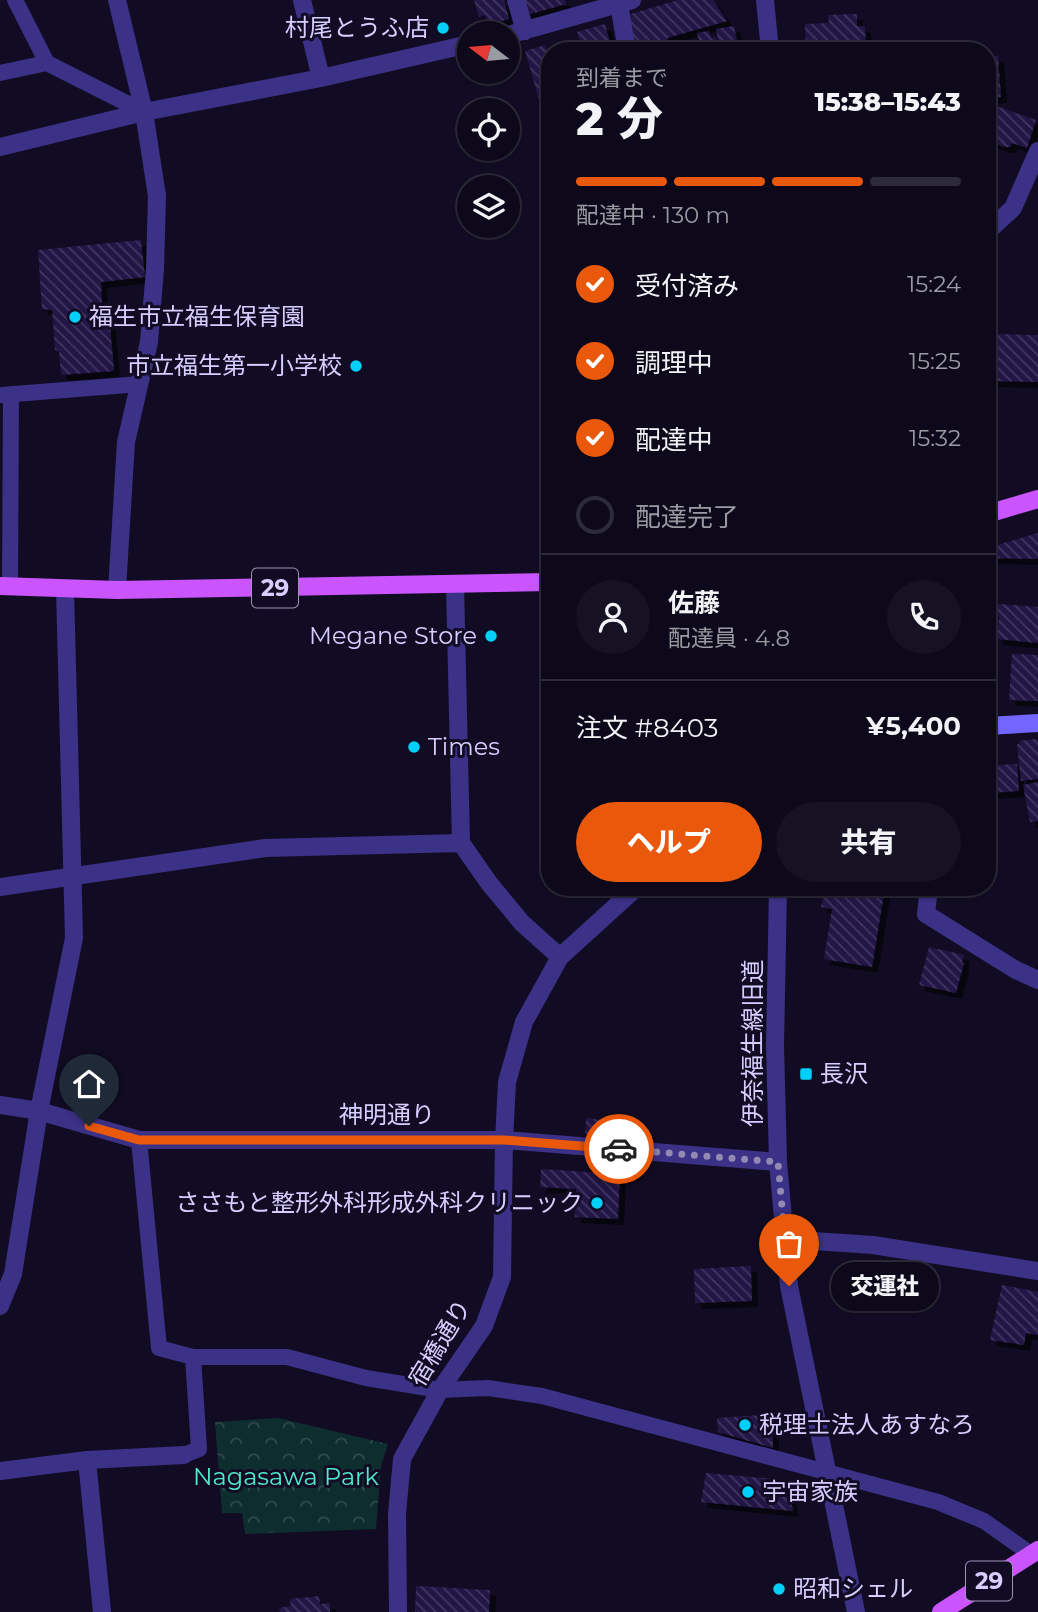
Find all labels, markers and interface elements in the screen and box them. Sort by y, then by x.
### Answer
place label: 村尾とうふ店 [285,13,429,42]
marker: 村尾とうふ店 [435,20,451,36]
north arrow [457,21,520,84]
map controls [457,21,520,238]
text: 到着まで [576,64,668,92]
text: 15:38–15:43 [814,86,961,118]
text: 2 分 [576,90,663,147]
button: locate [457,98,520,161]
button: layers [457,175,520,238]
text: 配達中 · 130 m [576,201,730,229]
icon: check [576,265,614,303]
text: 受付済み [635,270,739,302]
text: 15:24 [907,270,961,298]
place label: 福生市立福生保育園 [89,302,305,331]
marker: 福生市立福生保育園 [67,309,83,325]
icon: check [576,342,614,380]
text: 調理中 [635,347,713,379]
text: 15:25 [909,347,961,375]
place label: 市立福生第一小学校 [126,351,342,380]
marker: 市立福生第一小学校 [348,358,364,374]
icon: check [576,419,614,457]
text: 配達中 [635,424,713,456]
text: 15:32 [909,424,961,452]
text: 配達完了 [635,501,739,533]
road number: 29 [252,568,298,608]
button: person [576,580,650,654]
button: phone [887,580,961,654]
text: 佐藤 [668,587,720,619]
place label: Megane Store [309,621,477,650]
text: 配達員 · 4.8 [668,624,790,652]
marker: Megane Store [483,628,499,644]
text: ¥5,400 [866,710,961,742]
text: 注文 #8403 [576,712,718,744]
place label: Times [428,732,500,761]
marker: Times [406,739,422,755]
button: ヘルプ [576,802,762,882]
button: 共有 [776,802,961,882]
street label: 伊奈福生線旧道 [738,959,767,1127]
pin [59,1054,119,1126]
place label: 長沢 [820,1059,868,1088]
icon: home [70,1065,108,1103]
marker: 長沢 [798,1066,814,1082]
street label: 神明通り [339,1100,435,1129]
courier [584,1114,654,1184]
icon: car [600,1130,638,1168]
place label: ささもと整形外科形成外科クリニック [175,1188,583,1217]
marker: ささもと整形外科形成外科クリニック [589,1195,605,1211]
pin [759,1214,819,1286]
icon: bag [770,1225,808,1263]
callout: 交運社 [831,1262,940,1310]
text: 交運社 [851,1272,920,1300]
street label: 宿橋通り [402,1294,477,1391]
place label: 税理士法人あすなろ [759,1410,975,1439]
marker: 税理士法人あすなろ [737,1417,753,1433]
park label: Nagasawa Park [193,1462,380,1491]
place label: 宇宙家族 [762,1477,858,1506]
marker: 宇宙家族 [740,1484,756,1500]
road number: 29 [966,1562,1012,1600]
place label: 昭和シェル [793,1574,913,1603]
marker: 昭和シェル [771,1581,787,1597]

